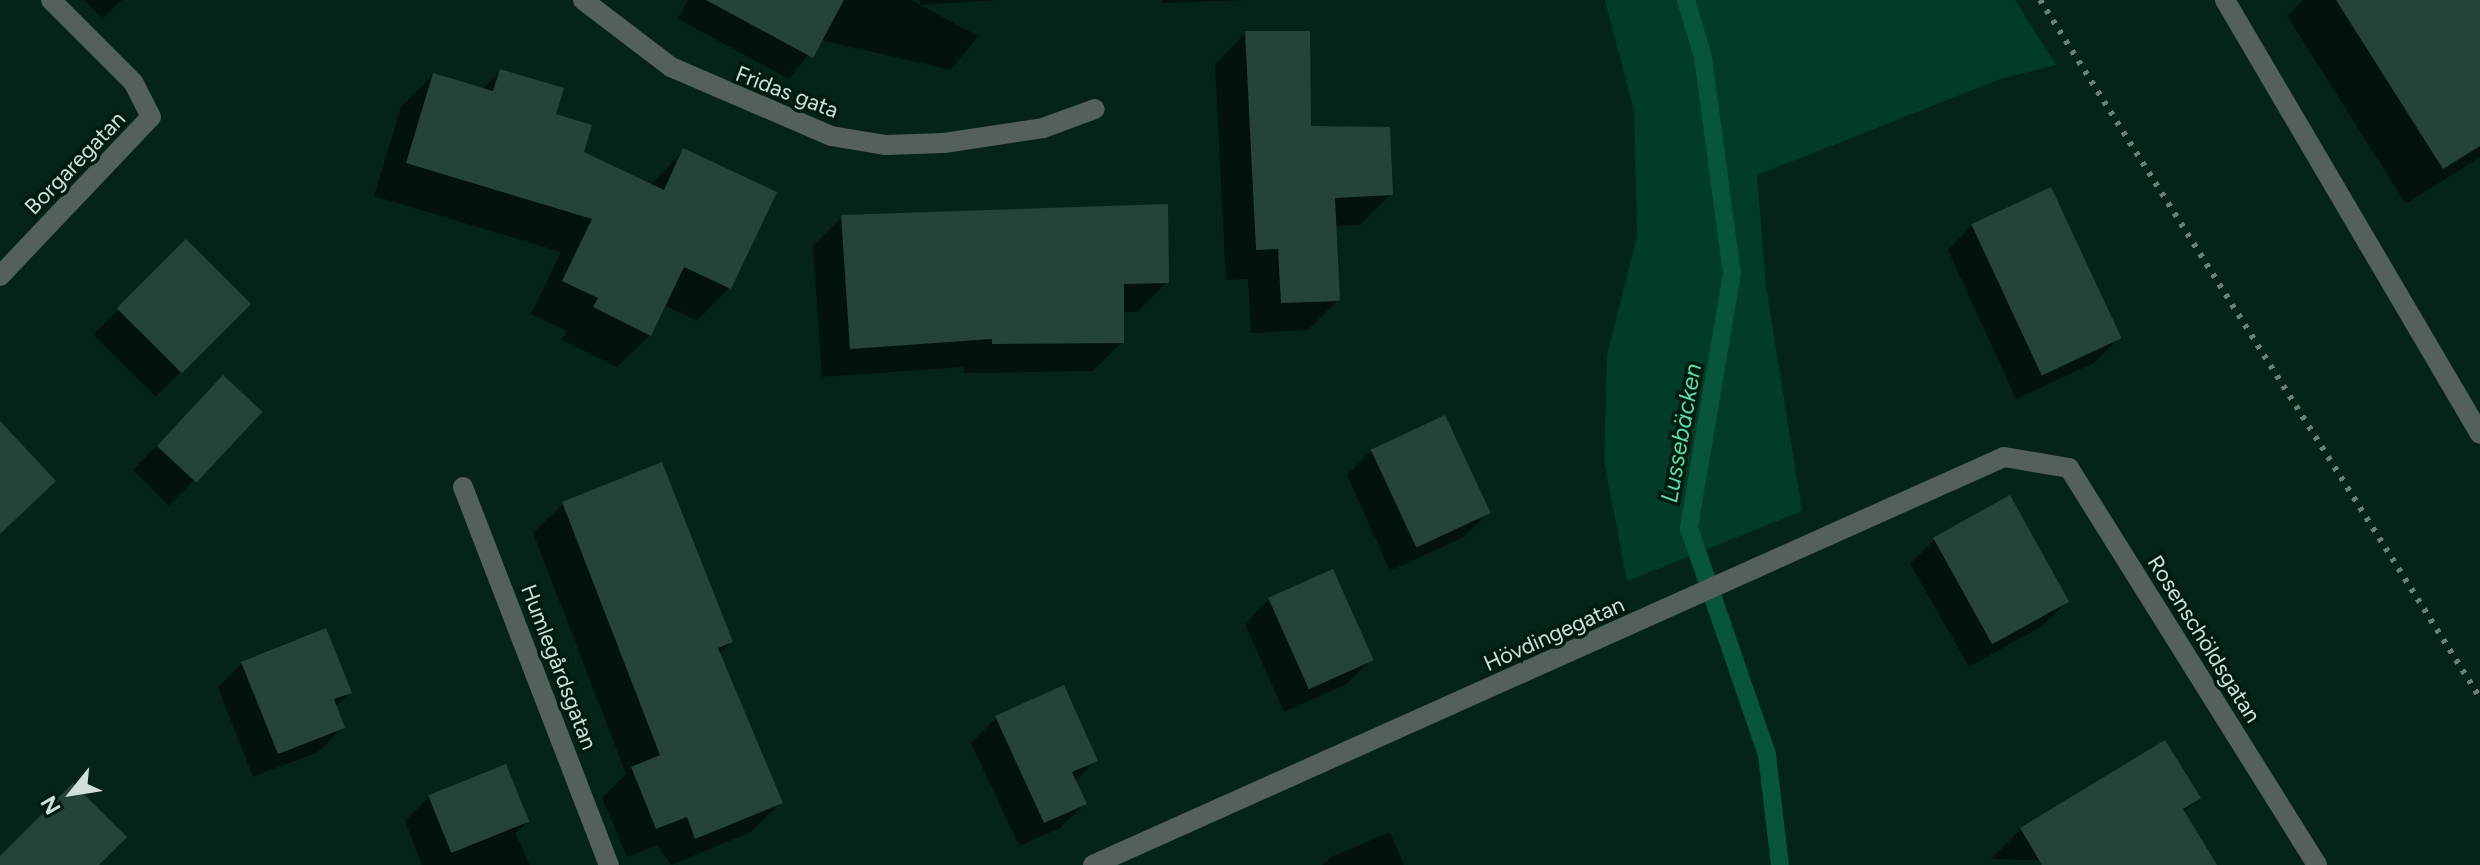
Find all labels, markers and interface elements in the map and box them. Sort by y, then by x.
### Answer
street label: Fridas gata [732,60,842,124]
street label: Borgaregatan [19,106,131,220]
water label: Lussebäcken [1655,361,1707,505]
street label: Rosenschöldsgatan [2142,551,2266,727]
street label: Humlegårdsgatan [515,581,603,753]
street label: Hövdingegatan [1480,591,1628,677]
north arrow [32,753,112,833]
text: N [35,791,67,819]

